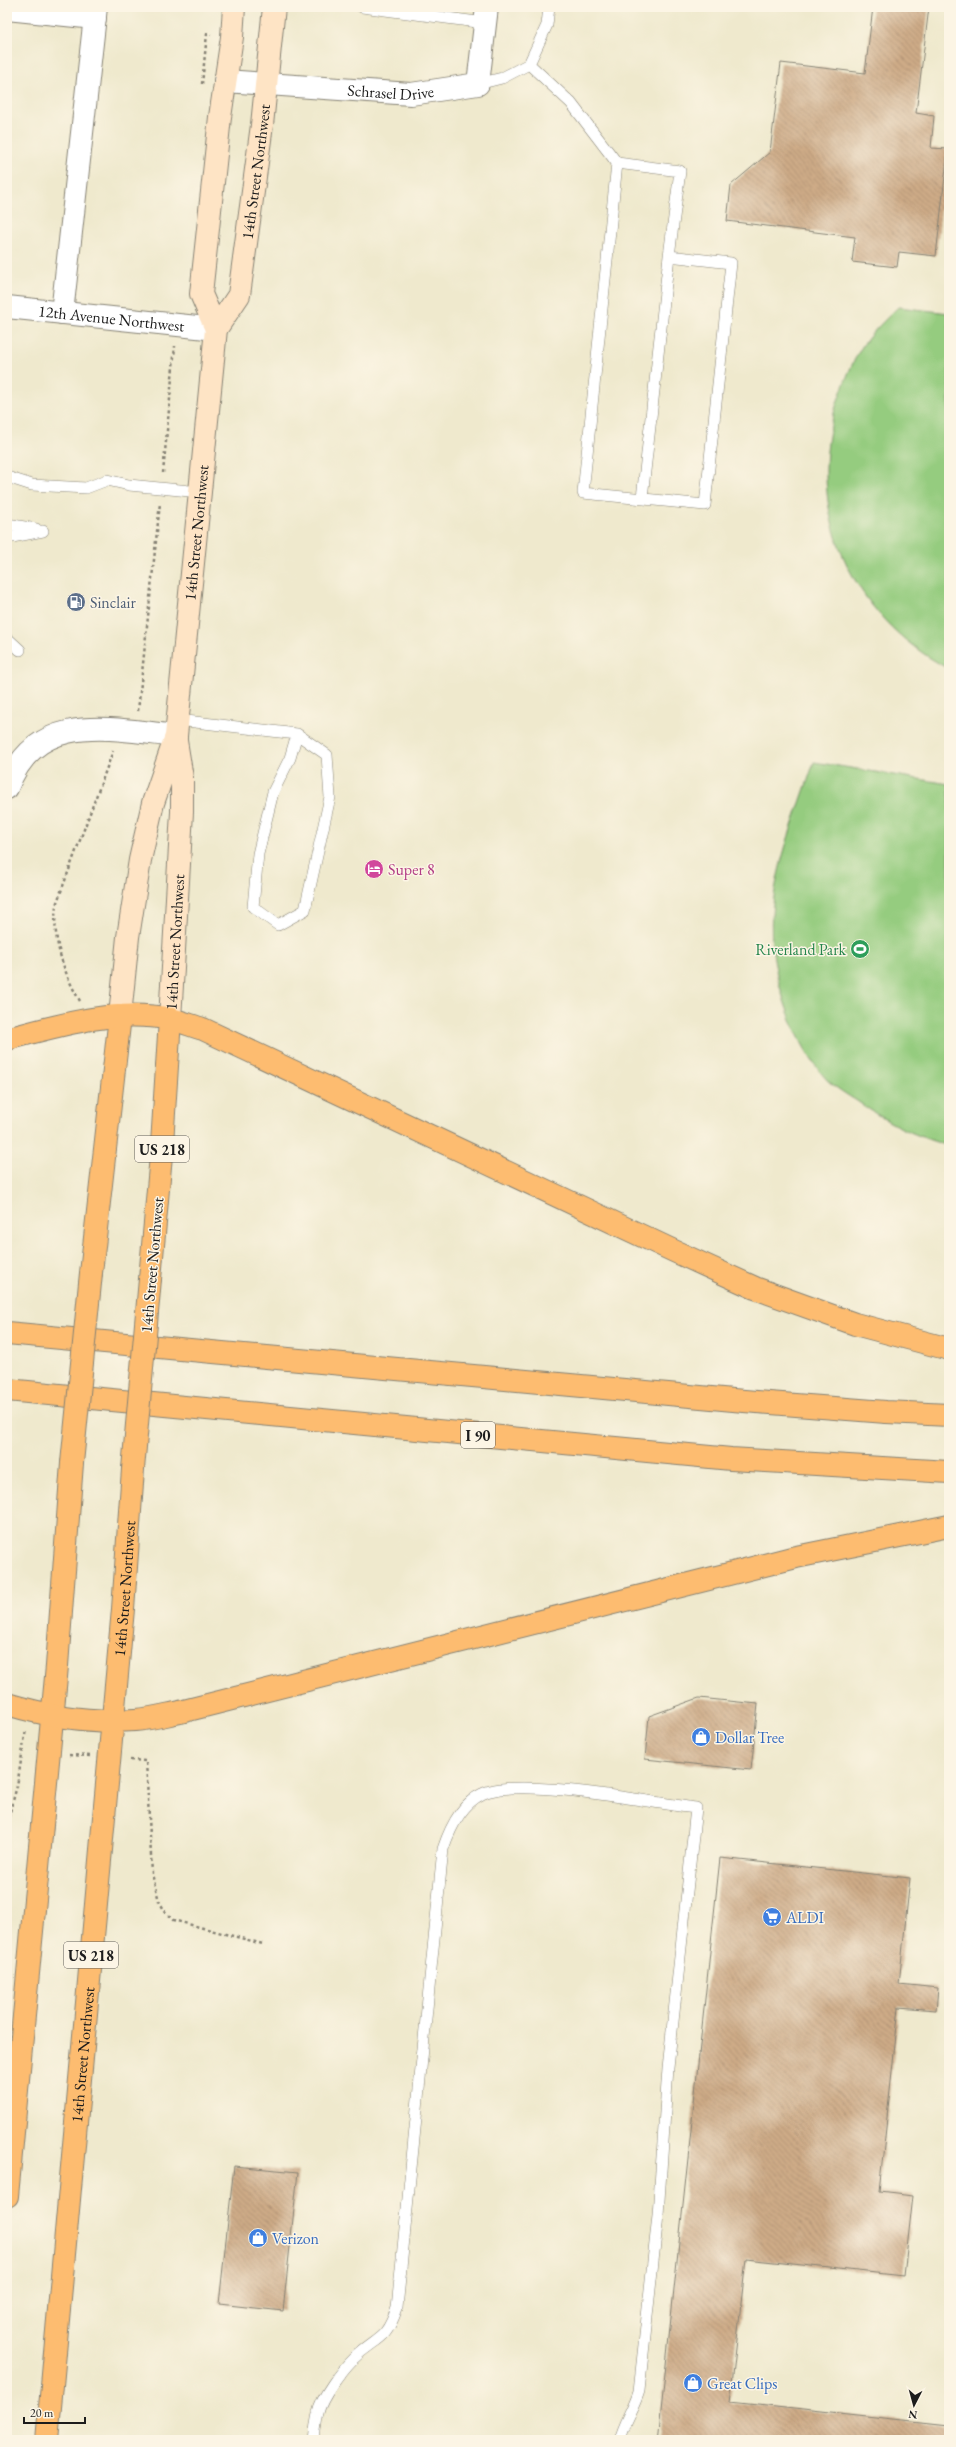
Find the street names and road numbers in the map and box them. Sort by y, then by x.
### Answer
street label: Schrasel Drive [347,79,435,105]
street label: 14th Street Northwest [236,103,275,241]
street label: 12th Avenue Northwest [37,300,186,336]
street label: 14th Street Northwest [179,464,213,601]
street label: 14th Street Northwest [160,874,189,1011]
road number: US 218 [135,1136,189,1162]
street label: 14th Street Northwest [136,1196,168,1334]
road number: I 90 [461,1422,495,1448]
street label: 14th Street Northwest [108,1520,140,1657]
road number: US 218 [64,1942,118,1968]
street label: 14th Street Northwest [66,1986,99,2123]

